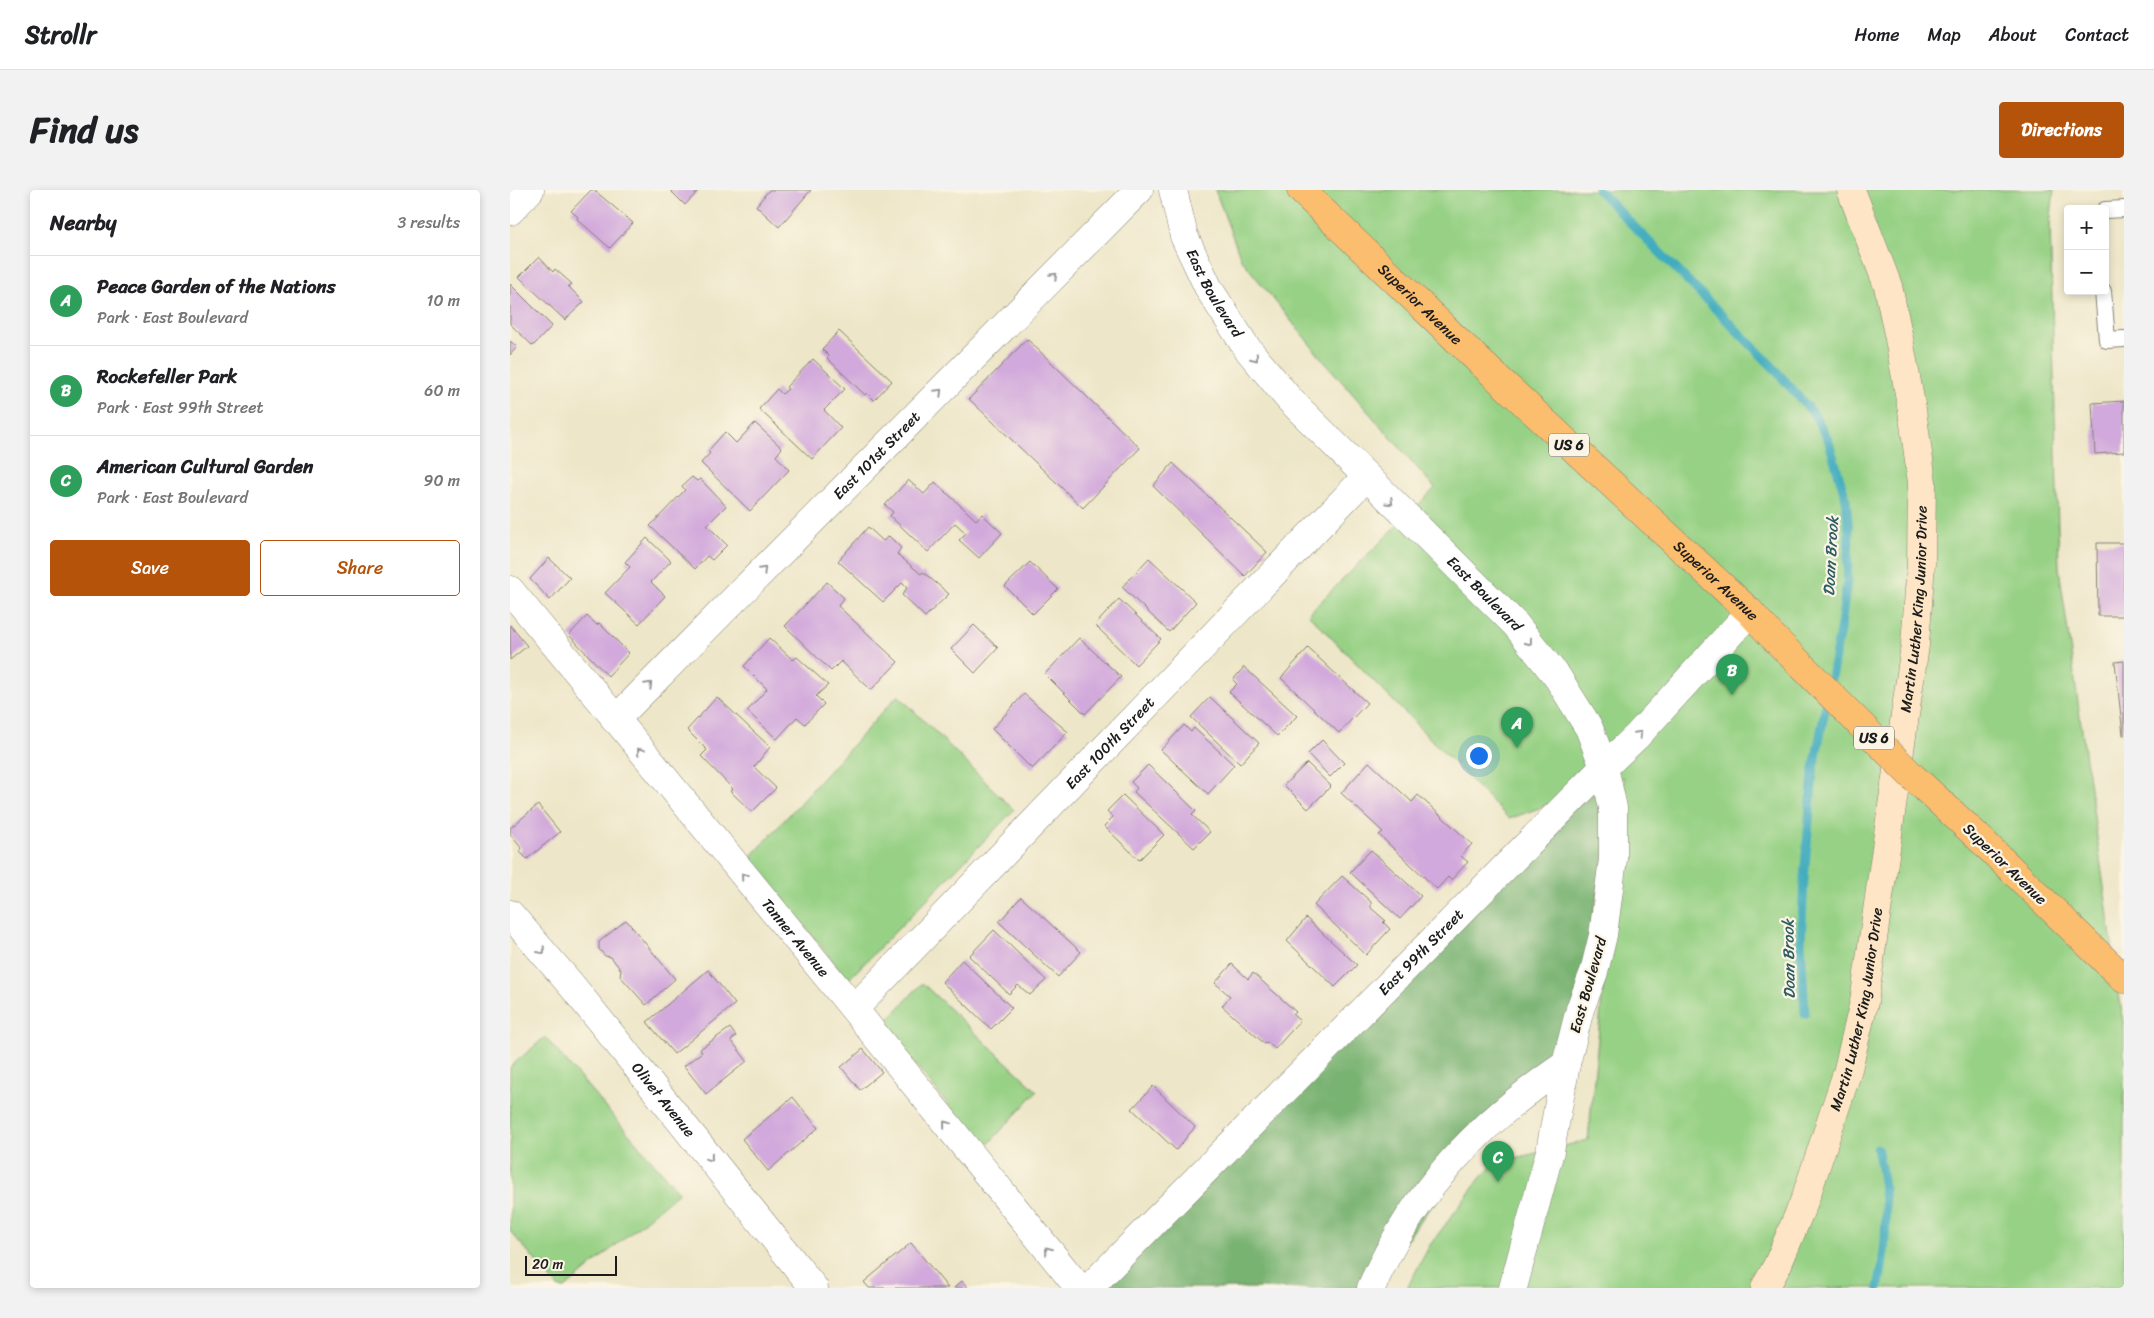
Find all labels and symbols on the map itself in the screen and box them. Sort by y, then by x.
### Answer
street label: East Boulevard [1179,244,1250,344]
street label: Superior Avenue [1372,257,1469,352]
one-way arrow [1048,273,1057,282]
one-way arrow [1250,352,1259,361]
one-way arrow [934,389,943,398]
street label: East 101st Street [826,405,927,506]
road number: US 6 [1549,434,1589,456]
one-way arrow [1385,496,1394,505]
street label: Martin Luther King Junior Drive [1893,505,1935,714]
water label: Doan Brook [1814,514,1847,597]
street label: Superior Avenue [1667,534,1766,627]
street label: East Boulevard [1440,549,1530,638]
one-way arrow [758,566,767,575]
one-way arrow [1523,636,1532,646]
pin: B [1716,654,1748,695]
one-way arrow [643,682,652,691]
street label: East 100th Street [1059,690,1161,796]
pin: A [1501,707,1533,748]
road number: US 6 [1854,726,1894,750]
one-way arrow [1633,731,1642,740]
your location [1466,743,1492,769]
one-way arrow [637,747,646,756]
street label: Superior Avenue [1957,817,2054,912]
one-way arrow [741,873,749,882]
street label: Tanner Avenue [755,892,836,984]
street label: East 99th Street [1372,902,1470,1002]
street label: Martin Luther King Junior Drive [1822,905,1890,1114]
water label: Doan Brook [1773,917,1804,999]
street label: East Boulevard [1562,933,1614,1036]
one-way arrow [536,945,545,954]
street label: Olivet Avenue [625,1056,702,1144]
one-way arrow [943,1120,952,1129]
pin: C [1482,1141,1514,1182]
one-way arrow [705,1153,714,1162]
one-way arrow [1046,1247,1054,1256]
scale bar [525,1253,618,1276]

